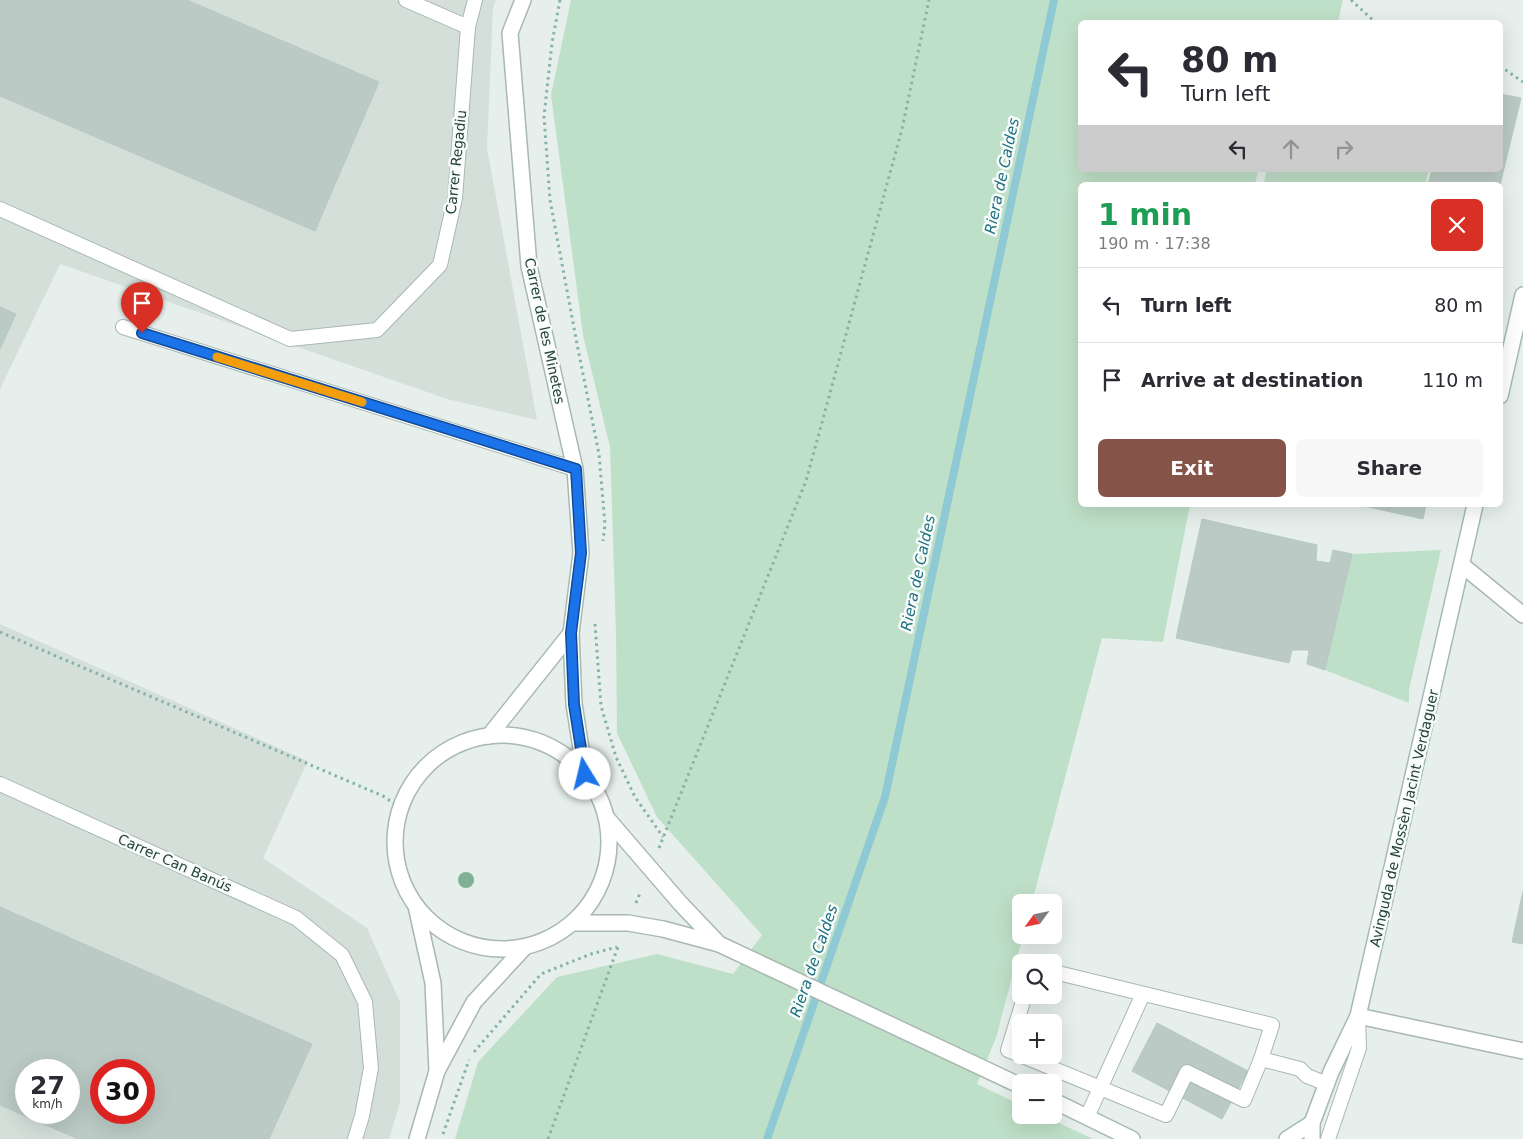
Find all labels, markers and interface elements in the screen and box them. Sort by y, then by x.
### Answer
icon: left [1098,40,1163,105]
text: 80 m [1181,40,1278,80]
text: Turn left [1181,81,1270,106]
street label: Carrer Regadiu [443,109,469,215]
water label: Riera de Caldes [981,116,1023,236]
icon: left [1224,135,1252,163]
icon: ahead [1277,135,1305,163]
icon: right [1330,135,1358,163]
text: 1 min [1098,197,1192,232]
button: close [1431,199,1483,251]
text: 190 m · 17:38 [1098,234,1211,253]
street label: Carrer de les Minetes [522,256,568,406]
pin [121,282,163,333]
icon: arrive [128,289,156,317]
icon: left [1098,291,1126,319]
text: Turn left [1141,294,1232,316]
text: 80 m [1434,294,1483,316]
icon: arrive [1098,366,1126,394]
text: Arrive at destination [1141,369,1363,391]
text: 110 m [1422,369,1483,391]
button: Exit [1098,439,1286,497]
button: Share [1296,439,1483,497]
water label: Riera de Caldes [897,513,939,633]
street label: Avinguda de Mossèn Jacint Verdaguer [1367,687,1442,948]
position arrow [558,747,610,799]
street label: Carrer Can Banús [116,831,234,895]
north arrow [1012,894,1062,944]
map controls [1012,894,1062,1124]
water label: Riera de Caldes [786,902,842,1020]
button: search [1012,954,1062,1004]
button: + [1012,1014,1062,1064]
speed limit sign: 30 [90,1059,155,1124]
text: 27 [30,1071,65,1100]
button: − [1012,1074,1062,1124]
text: km/h [32,1097,63,1111]

